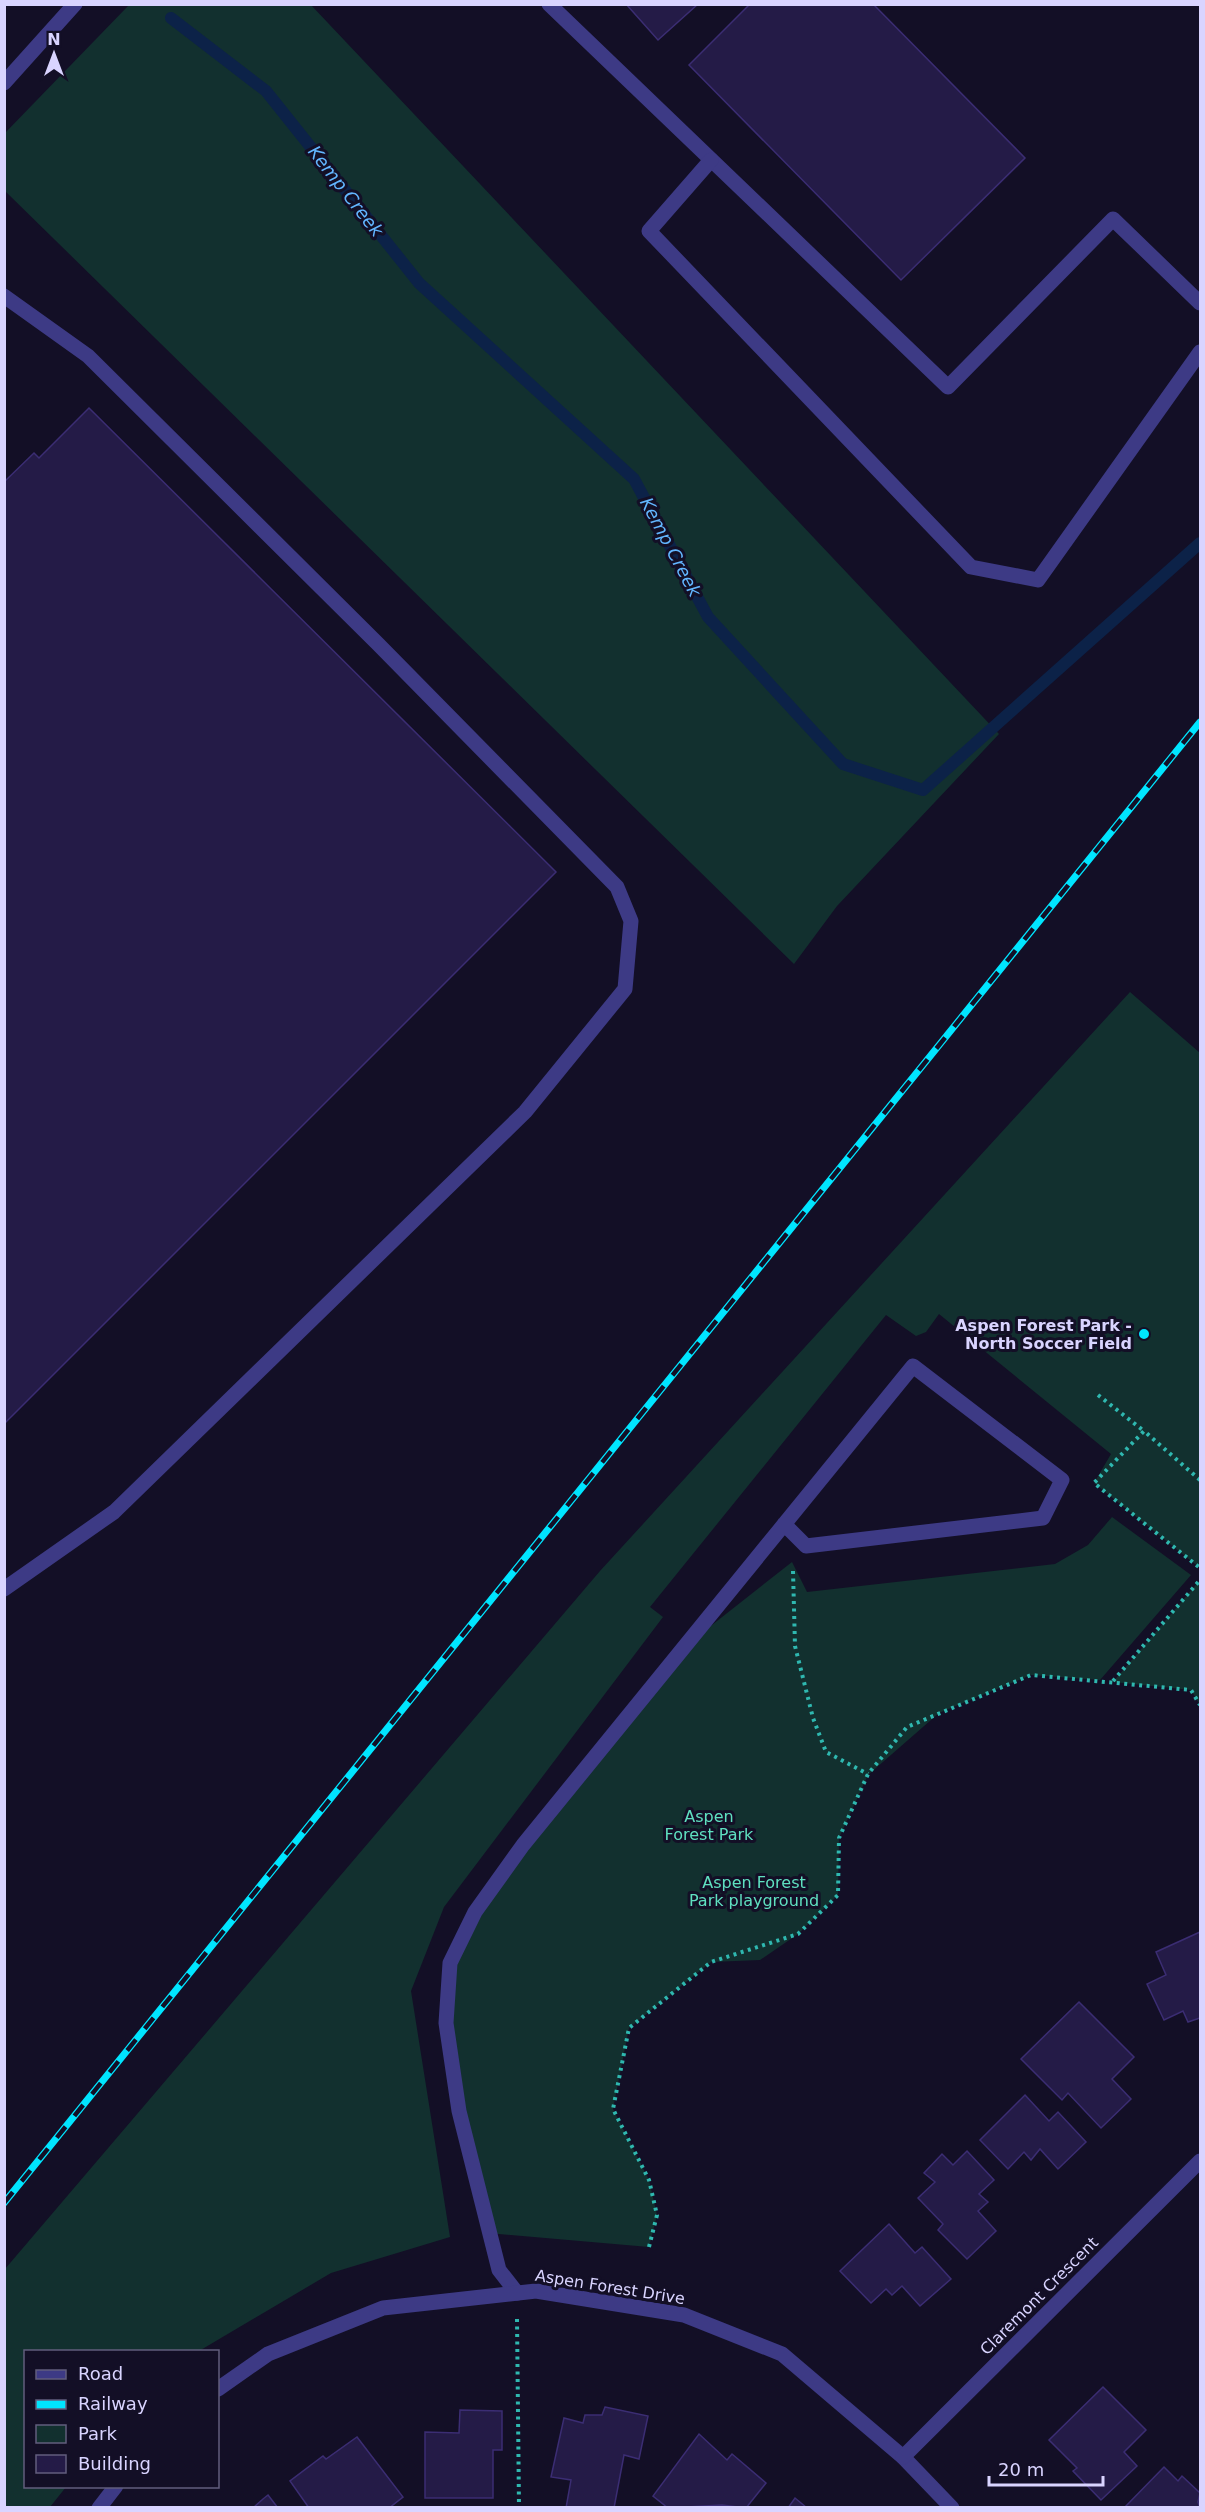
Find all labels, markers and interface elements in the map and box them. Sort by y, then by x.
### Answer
north arrow [24,24,84,84]
text: N [47,30,61,49]
water label: Kemp Creek [304,141,389,242]
water label: Kemp Creek [636,494,707,602]
place label: Aspen Forest Park - North Soccer Field [955,1316,1132,1353]
marker: Aspen Forest Park - North Soccer Field [1137,1327,1151,1341]
park label: Aspen Forest Park [665,1807,754,1844]
park label: Aspen Forest Park playground [689,1873,819,1910]
street label: Claremont Crescent [976,2233,1102,2359]
street label: Aspen Forest Drive [534,2266,686,2308]
legend [24,2350,219,2488]
text: Road [78,2363,123,2384]
text: Railway [78,2393,148,2414]
text: Park [78,2423,117,2444]
scale bar [989,2449,1103,2487]
text: Building [78,2453,151,2474]
text: 20 m [998,2459,1044,2480]

